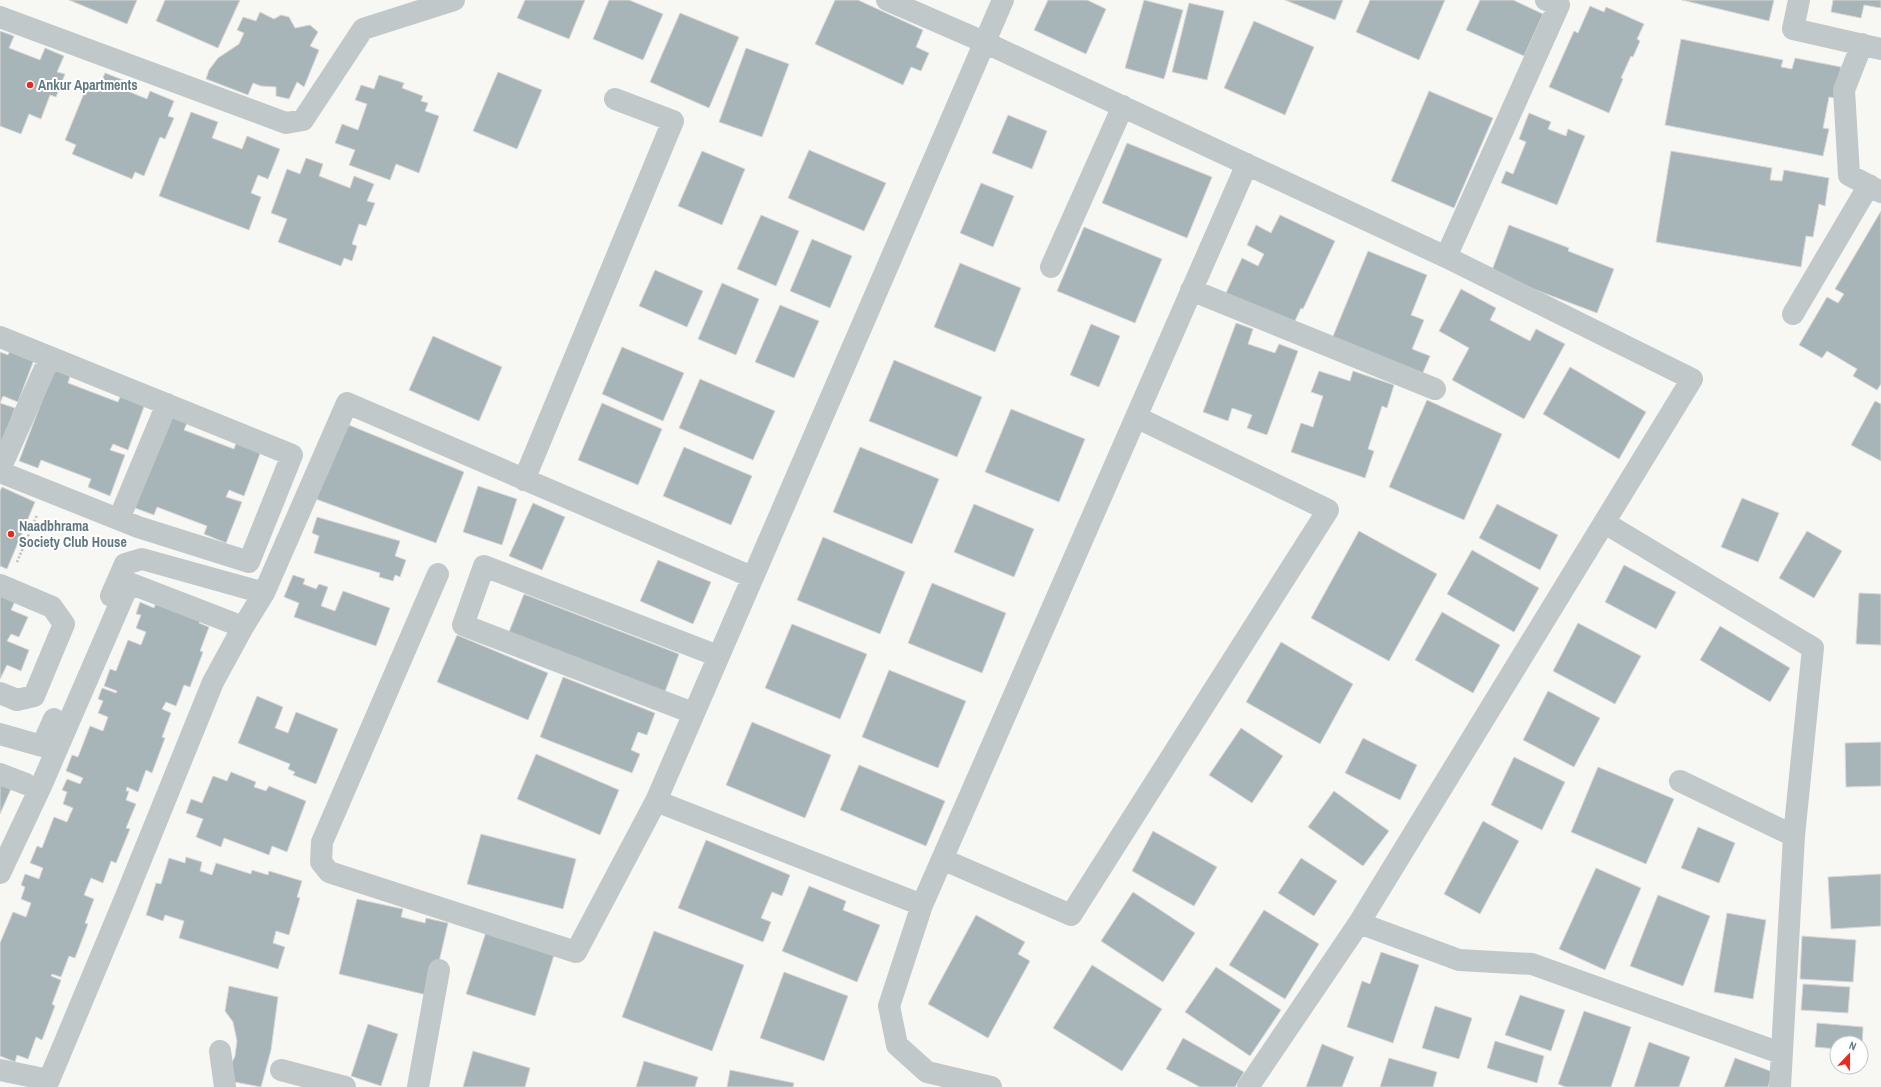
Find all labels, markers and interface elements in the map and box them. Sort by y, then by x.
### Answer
place label: Ankur Apartments [38,76,138,94]
marker: Ankur Apartments [25,80,35,90]
place label: Naadbhrama Society Club House [19,517,127,551]
marker: Naadbhrama Society Club House [6,529,16,539]
north arrow [1829,1035,1869,1075]
text: N [1847,1038,1858,1053]

